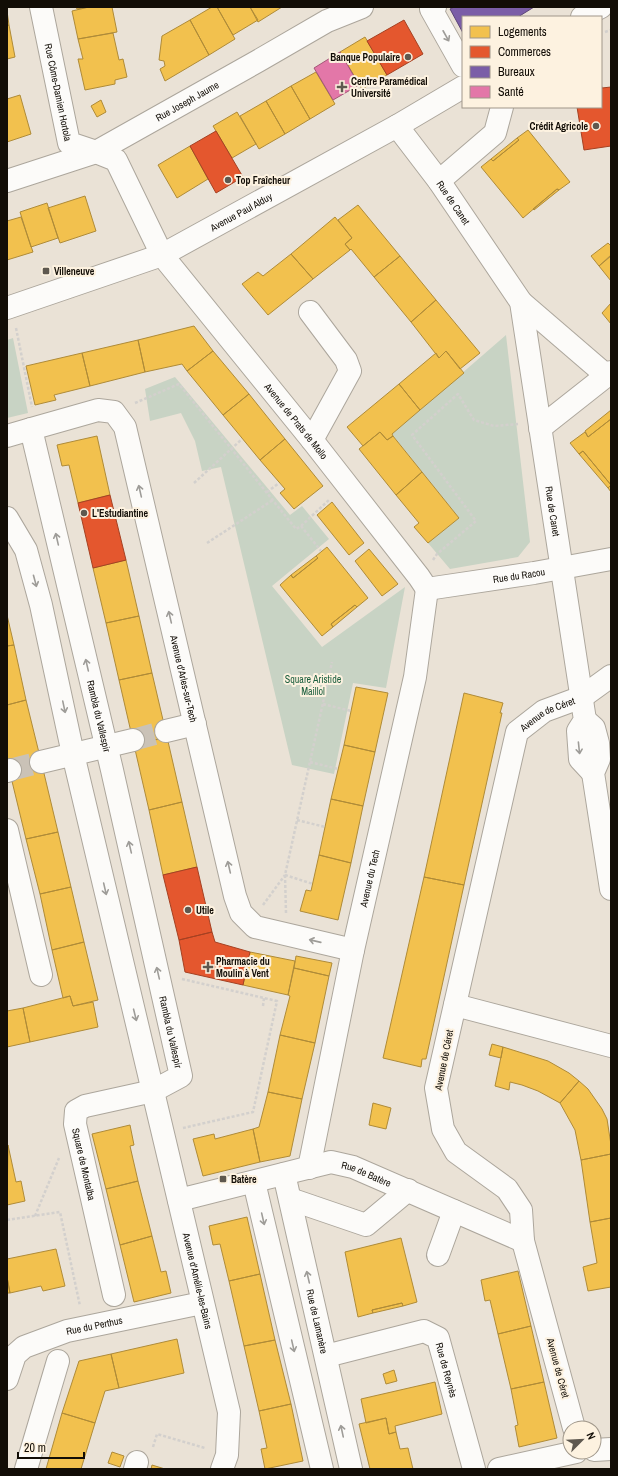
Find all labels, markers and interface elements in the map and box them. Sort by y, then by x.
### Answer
legend [462,16,602,108]
text: Logements [498,24,547,40]
one-way arrow [443,30,451,42]
street label: Rue Côme-Damien Hortola [42,42,75,143]
text: Commerces [498,44,551,60]
place label: Banque Populaire [330,51,400,64]
marker: Banque Populaire [403,52,413,62]
text: Bureaux [498,64,535,80]
place label: Centre Paramédical Université [351,75,428,100]
street label: Rue Joseph Jaume [153,78,221,124]
marker: Centre Paramédical Université [336,81,348,93]
text: Santé [498,84,524,100]
place label: Crédit Agricole [530,120,588,133]
marker: Crédit Agricole [591,121,601,131]
place label: Top Fraîcheur [236,174,291,187]
marker: Top Fraîcheur [223,175,233,185]
street label: Rue de Canet [434,178,473,228]
street label: Avenue Paul Alduy [207,189,275,234]
place label: Villeneuve [54,265,95,278]
marker: Villeneuve [41,266,51,276]
street label: Avenue de Prats de Mollo [261,380,331,462]
one-way arrow [136,485,144,498]
street label: Rue de Canet [543,485,563,538]
place label: L'Estudiantine [92,507,149,520]
marker: L'Estudiantine [79,508,89,518]
one-way arrow [53,533,61,546]
street label: Rue du Racou [492,565,546,586]
one-way arrow [31,574,39,587]
one-way arrow [166,611,174,624]
street label: Avenue d'Arles-sur-Tech [167,633,201,724]
one-way arrow [83,659,90,672]
park label: Square Aristide Maillol [285,673,342,698]
street label: Rambla du Vallespir [84,679,114,753]
street label: Avenue de Céret [516,693,577,735]
one-way arrow [60,701,68,714]
one-way arrow [575,741,583,754]
one-way arrow [125,840,133,853]
street label: Avenue du Tech [356,848,382,909]
one-way arrow [224,860,232,873]
one-way arrow [101,882,109,895]
place label: Utile [196,904,214,917]
marker: Utile [183,905,193,915]
one-way arrow [309,937,322,945]
place label: Pharmacie du Moulin à Vent [216,955,270,980]
marker: Pharmacie du Moulin à Vent [203,962,213,972]
one-way arrow [153,967,161,980]
street label: Rambla du Vallespir [157,995,186,1069]
one-way arrow [132,1008,139,1021]
street label: Avenue de Céret [432,1028,456,1092]
street label: Square de Montalba [70,1127,99,1202]
street label: Rue de Batère [340,1158,394,1190]
place label: Batère [231,1173,257,1186]
marker: Batère [218,1174,228,1184]
one-way arrow [260,1213,267,1226]
street label: Avenue d'Amélie-les-Bains [180,1230,216,1330]
one-way arrow [303,1271,311,1284]
street label: Rue de Lamanère [304,1288,331,1355]
street label: Rue du Perthus [65,1313,123,1338]
street label: Avenue de Céret [544,1336,572,1400]
one-way arrow [289,1339,297,1352]
street label: Rue de Reynès [433,1341,461,1399]
north arrow [562,1420,602,1460]
one-way arrow [338,1425,346,1438]
text: N [583,1430,599,1442]
scale bar [18,1434,84,1460]
text: 20 m [24,1440,46,1456]

